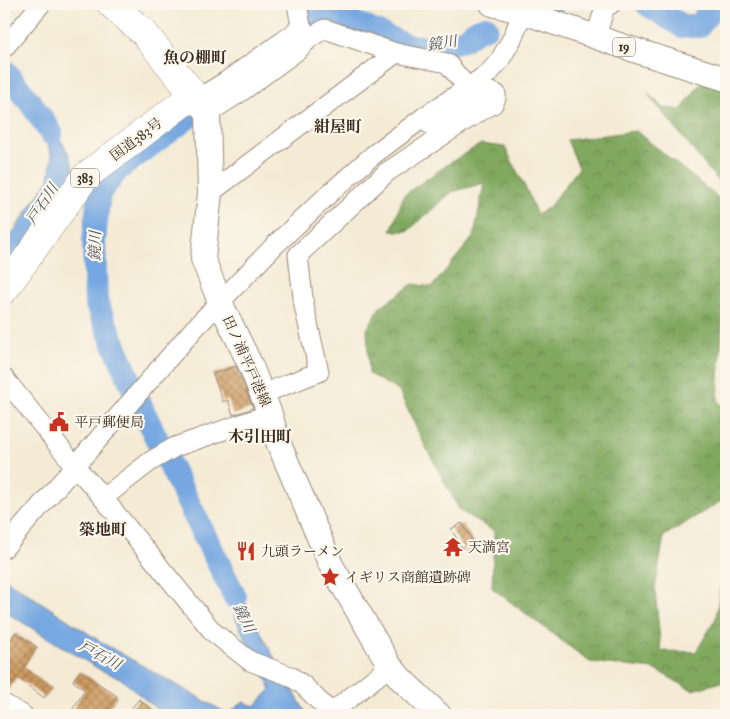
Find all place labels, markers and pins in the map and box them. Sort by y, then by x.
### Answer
public building icon: 平戸郵便局 [48,411,70,433]
place label: 平戸郵便局 [74,414,144,431]
temple icon: 天満宮 [442,536,464,558]
place label: 天満宮 [468,539,510,556]
restaurant icon: 九頭ラーメン [235,540,257,562]
place label: 九頭ラーメン [261,543,344,560]
place icon: イギリス商館遺跡碑 [319,566,341,588]
place label: イギリス商館遺跡碑 [345,569,471,586]

